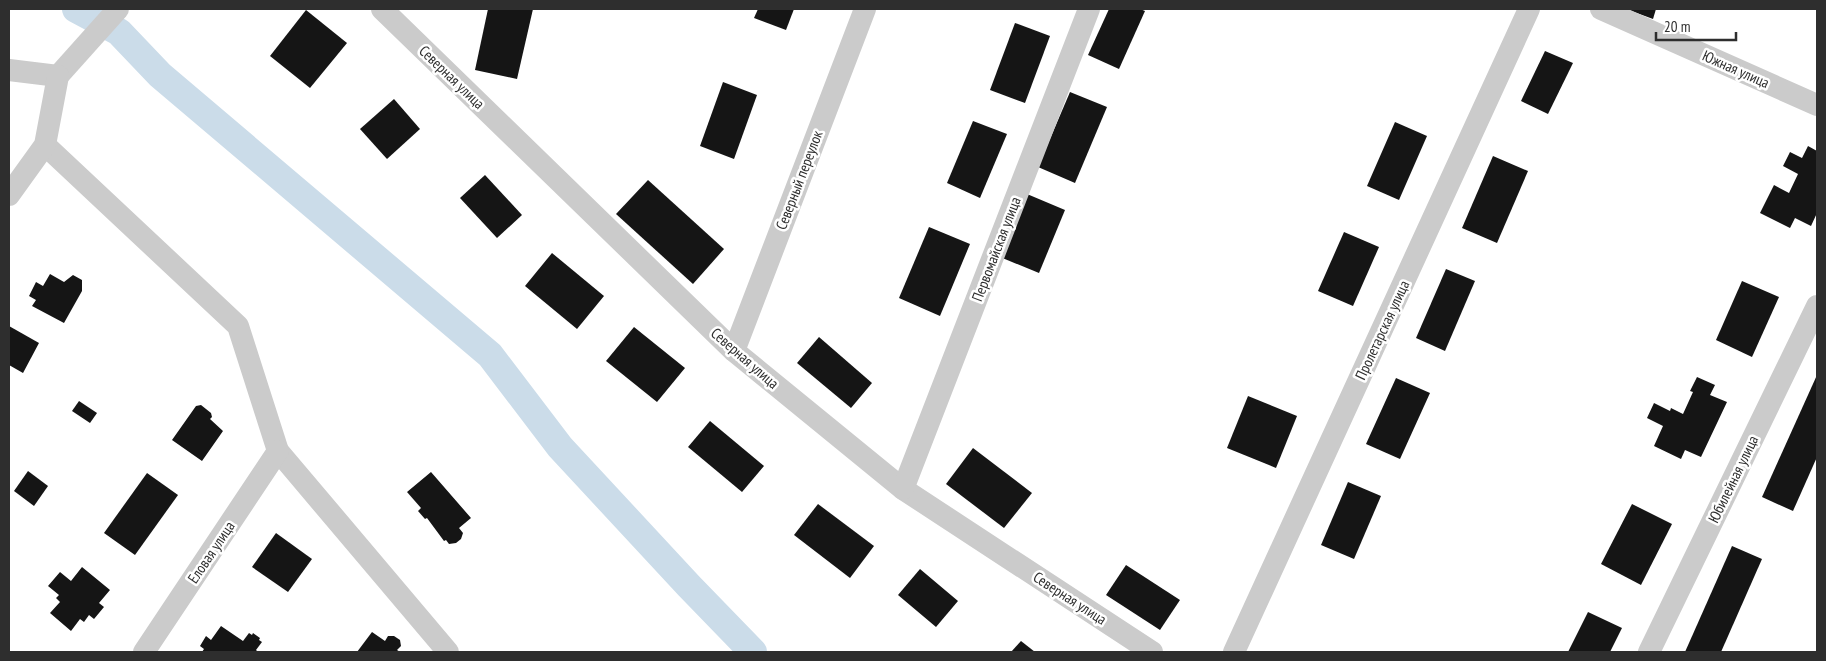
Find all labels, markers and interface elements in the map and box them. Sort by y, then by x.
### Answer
scale bar [1656,10,1736,42]
text: 20 m [1664,17,1690,36]
street label: Северная улица [415,41,489,113]
street label: Южная улица [1700,46,1772,92]
street label: Северный переулок [771,128,827,232]
street label: Первомайская улица [967,194,1025,304]
street label: Пролетарская улица [1351,277,1413,383]
street label: Северная улица [707,323,783,393]
street label: Юбилейная улица [1704,432,1762,526]
street label: Еловая улица [183,517,239,587]
street label: Северная улица [1030,567,1110,629]

